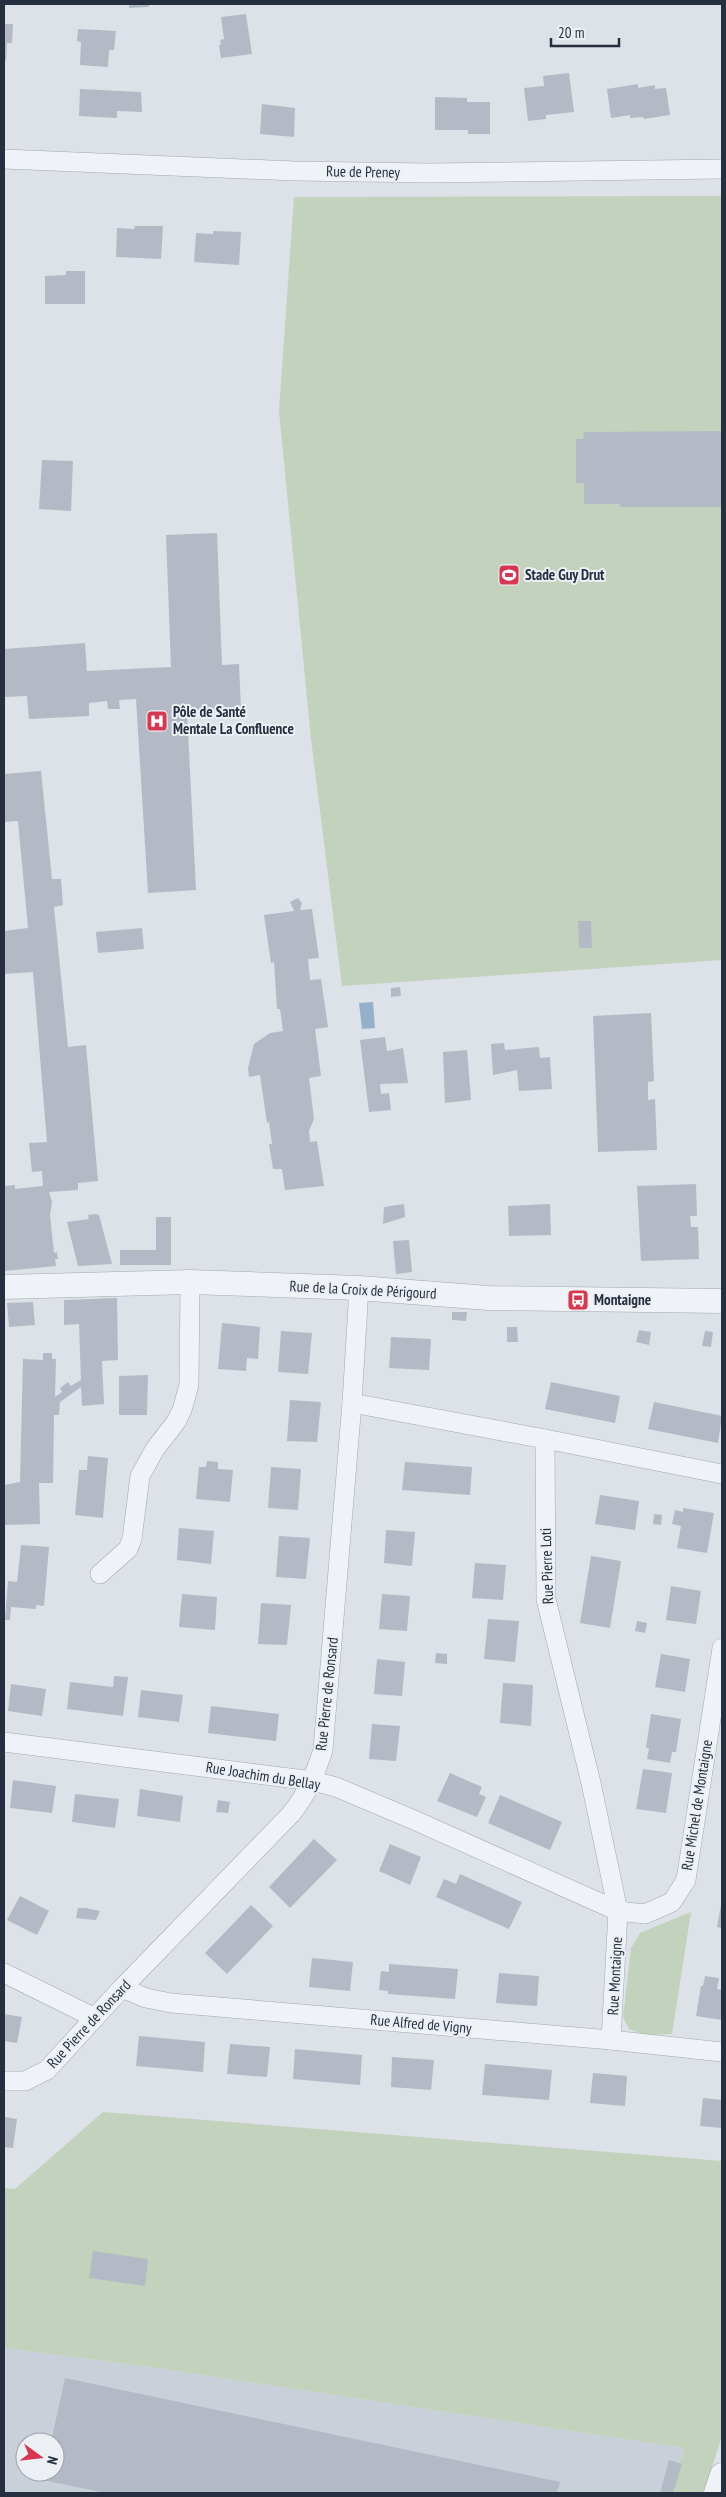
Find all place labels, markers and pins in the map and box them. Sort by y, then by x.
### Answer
sports icon: Stade Guy Drut [497,563,521,587]
place label: Stade Guy Drut [525,565,605,584]
place label: Pôle de Santé Mentale La Confluence [173,702,294,738]
hospital icon: Pôle de Santé Mentale La Confluence [145,709,169,733]
bus stop icon: Montaigne [566,1288,590,1312]
place label: Montaigne [594,1290,651,1309]

